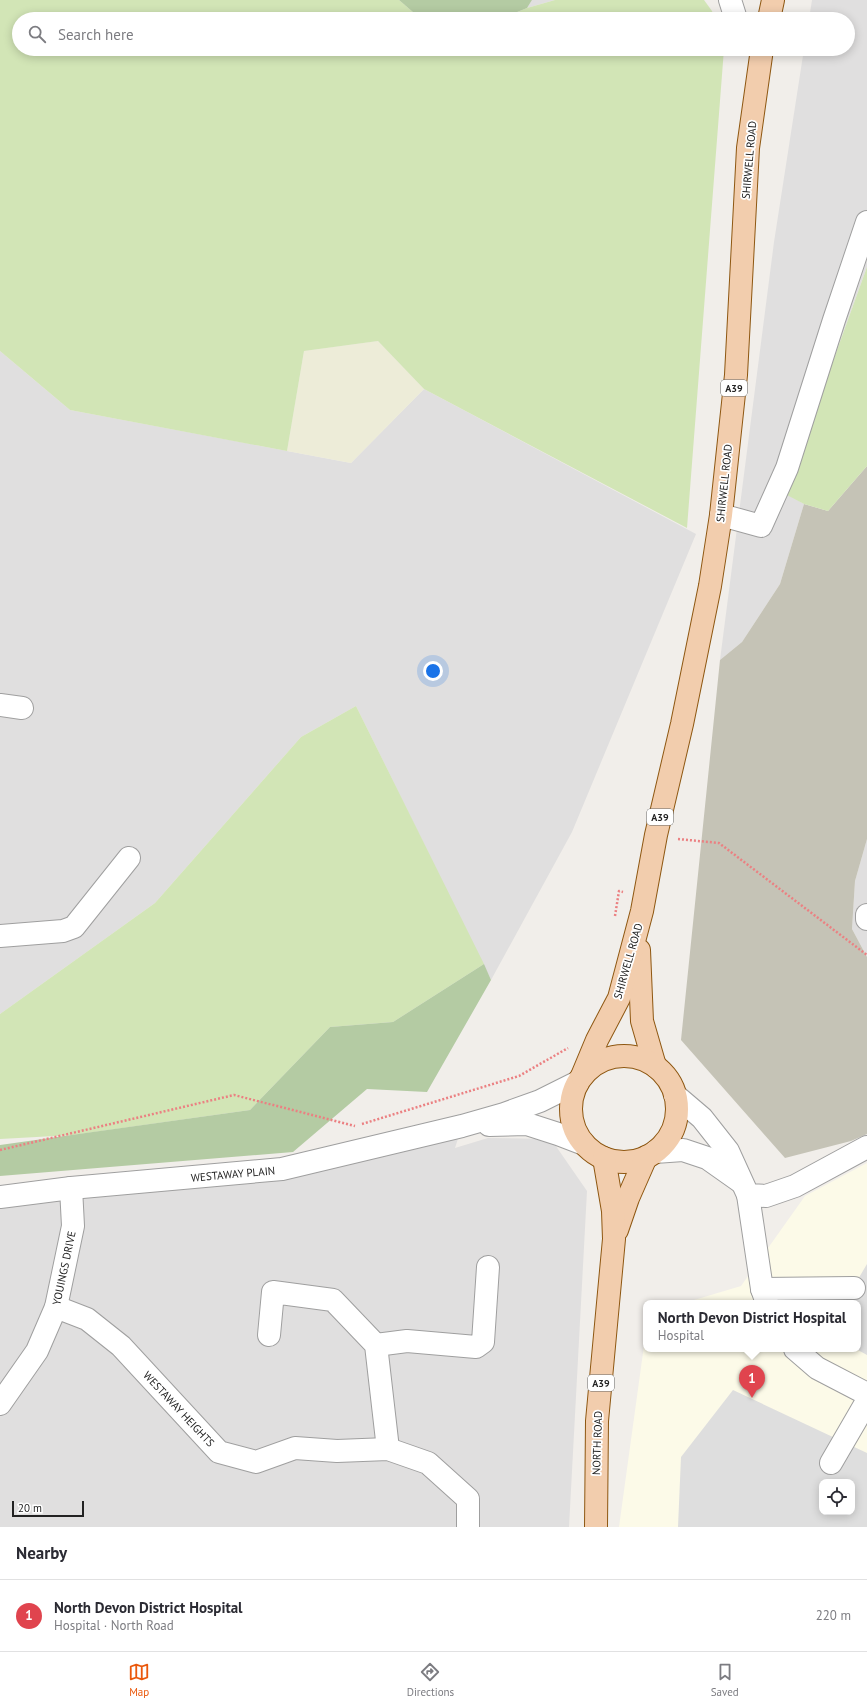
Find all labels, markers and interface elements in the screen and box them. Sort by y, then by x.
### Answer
search box [12,12,855,56]
icon: search [26,23,48,45]
text: Search here [58,25,134,44]
street label: SHIRWELL ROAD [739,120,759,200]
road number: A39 [721,380,747,396]
street label: SHIRWELL ROAD [713,443,735,523]
your location [423,661,443,681]
road number: A39 [647,809,673,825]
street label: SHIRWELL ROAD [610,921,646,1001]
street label: WESTAWAY PLAIN [190,1163,276,1185]
street label: YOUINGS DRIVE [49,1229,79,1306]
popup [643,1300,861,1352]
text: North Devon District Hospital [658,1308,846,1327]
text: Hospital [658,1327,704,1344]
pin: 1 [739,1365,765,1398]
street label: WESTAWAY HEIGHTS [140,1368,218,1450]
road number: A39 [588,1375,614,1391]
street label: NORTH ROAD [589,1411,605,1475]
map controls [819,1479,855,1515]
button: locate [819,1479,855,1515]
scale bar [12,1499,84,1518]
text: 20 m [18,1501,42,1515]
text: Nearby [16,1542,67,1564]
text: North Devon District Hospital [54,1598,243,1617]
text: 1 [25,1607,33,1624]
text: 220 m [816,1607,851,1624]
text: Hospital · North Road [54,1617,174,1634]
tab: Map [128,1661,150,1699]
tab: Directions [407,1661,454,1699]
tab: Saved [711,1661,739,1699]

